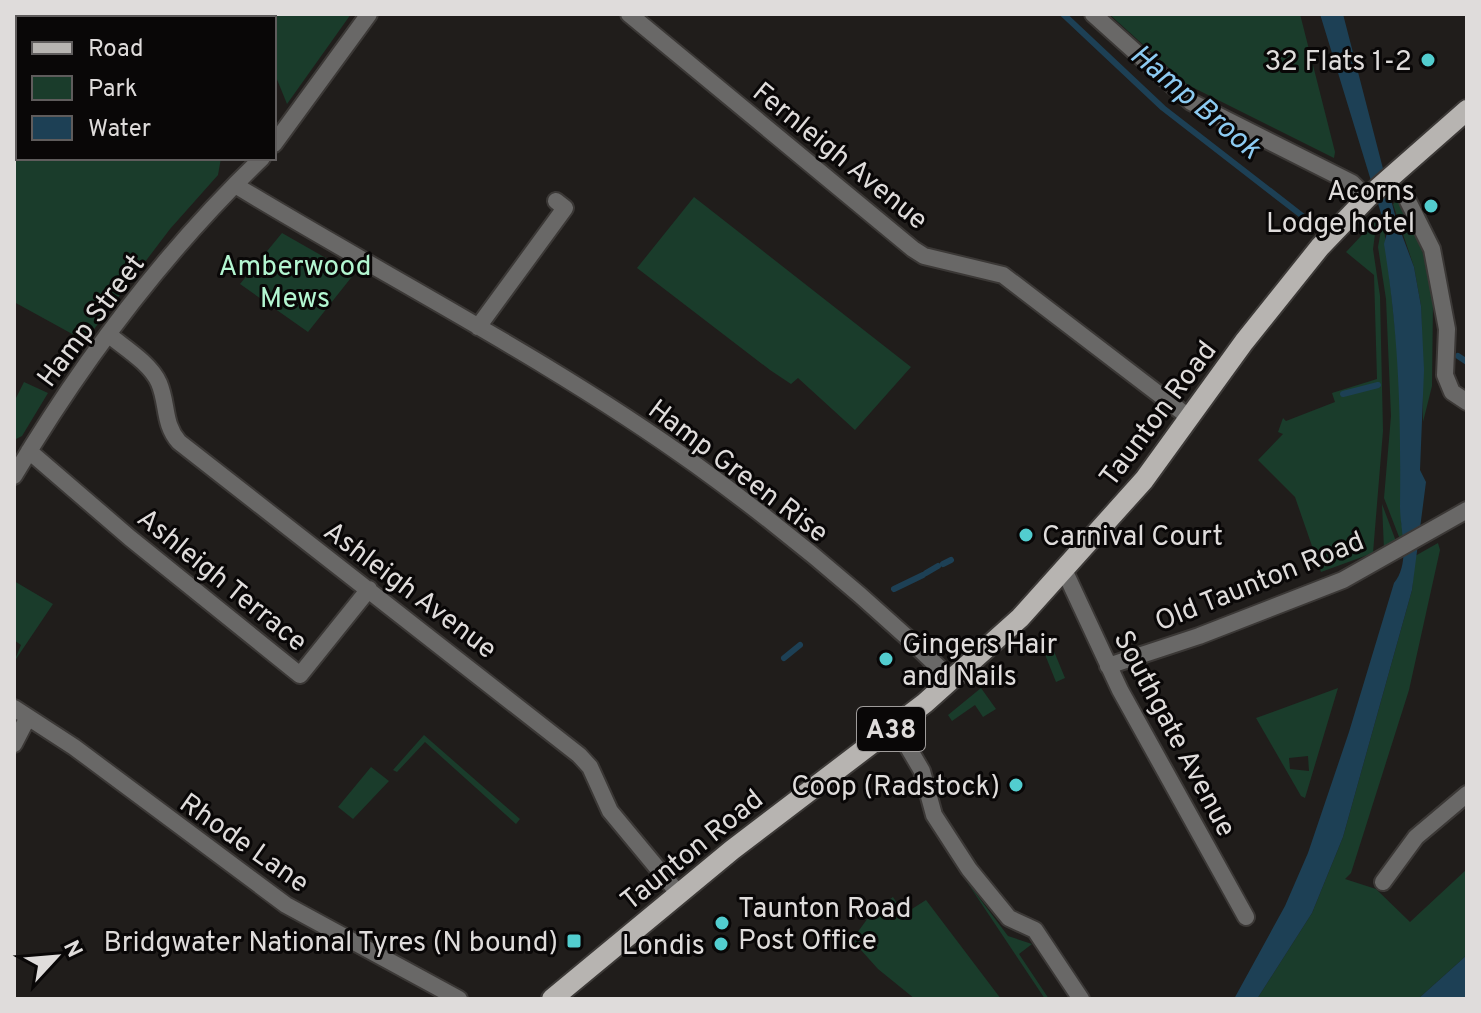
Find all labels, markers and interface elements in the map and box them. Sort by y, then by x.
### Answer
legend [16,16,276,160]
text: Road [88,35,144,65]
water label: Hamp Brook [1122,38,1268,169]
place label: 32 Flats 1-2 [1265,45,1412,81]
marker: 32 Flats 1-2 [1419,51,1437,69]
text: Park [88,75,138,105]
street label: Fernleigh Avenue [744,76,934,239]
text: Water [88,115,151,145]
place label: Acorns Lodge hotel [1266,175,1415,243]
marker: Acorns Lodge hotel [1422,197,1440,215]
street label: Hamp Street [31,248,154,395]
park label: Amberwood Mews [219,250,371,318]
street label: Taunton Road [1093,335,1226,495]
street label: Hamp Green Rise [640,393,835,552]
street label: Ashleigh Terrace [129,502,314,661]
street label: Ashleigh Avenue [315,514,503,668]
place label: Carnival Court [1042,520,1223,556]
street label: Old Taunton Road [1150,524,1370,641]
marker: Carnival Court [1017,526,1035,544]
street label: Southgate Avenue [1104,625,1243,844]
place label: Gingers Hair and Nails [902,628,1057,696]
marker: Gingers Hair and Nails [877,650,895,668]
road number: A38 [857,707,925,751]
place label: Coop (Radstock) [791,770,1000,806]
marker: Coop (Radstock) [1007,776,1025,794]
street label: Taunton Road [614,783,772,920]
street label: Rhode Lane [171,787,315,902]
place label: Taunton Road Post Office [738,892,912,960]
marker: Taunton Road Post Office [713,914,731,932]
north arrow [16,917,96,997]
place label: Bridgwater National Tyres (N bound) [103,926,558,962]
place label: Londis [622,929,705,965]
marker: Bridgwater National Tyres (N bound) [565,932,583,950]
marker: Londis [712,935,730,953]
text: N [56,936,87,962]

